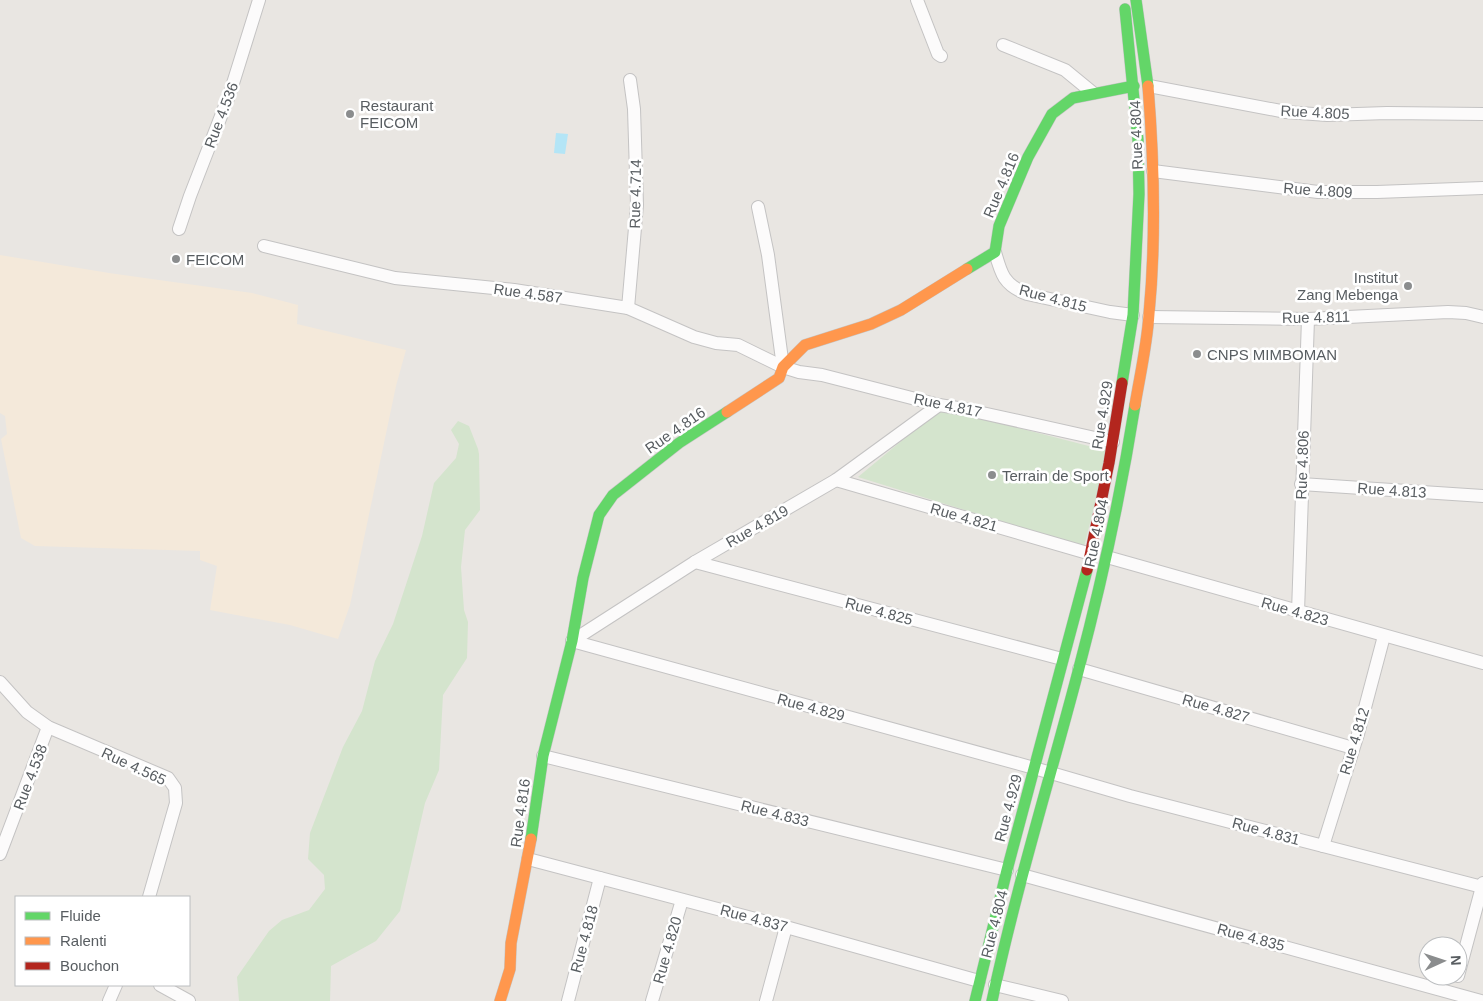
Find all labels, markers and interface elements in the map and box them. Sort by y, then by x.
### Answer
street label: Rue 4.536 [201,80,241,150]
place label: Restaurant FEICOM [360,97,434,131]
street label: Rue 4.804 [1126,100,1146,170]
street label: Rue 4.805 [1280,102,1350,122]
marker: Restaurant FEICOM [344,108,356,120]
street label: Rue 4.816 [980,150,1022,220]
street label: Rue 4.714 [626,159,644,229]
street label: Rue 4.809 [1283,179,1353,201]
place label: FEICOM [186,251,244,268]
marker: FEICOM [170,253,182,265]
place label: Institut Zang Mebenga [1297,269,1399,303]
street label: Rue 4.587 [493,280,563,306]
marker: Institut Zang Mebenga [1402,280,1414,292]
street label: Rue 4.815 [1017,281,1089,315]
street label: Rue 4.811 [1282,308,1350,326]
place label: CNPS MIMBOMAN [1207,346,1337,363]
marker: CNPS MIMBOMAN [1191,348,1203,360]
street label: Rue 4.929 [1088,379,1116,451]
street label: Rue 4.817 [912,389,984,421]
street label: Rue 4.816 [642,403,708,457]
street label: Rue 4.806 [1292,430,1312,500]
place label: Terrain de Sport [1002,467,1110,484]
marker: Terrain de Sport [986,469,998,481]
street label: Rue 4.813 [1357,479,1427,501]
street label: Rue 4.804 [1080,497,1112,569]
street label: Rue 4.821 [928,499,1000,535]
street label: Rue 4.819 [723,501,791,551]
street label: Rue 4.823 [1259,593,1331,629]
street label: Rue 4.825 [843,594,915,628]
street label: Rue 4.829 [775,690,847,724]
street label: Rue 4.827 [1180,690,1252,726]
street label: Rue 4.812 [1336,705,1372,777]
street label: Rue 4.538 [10,742,50,812]
street label: Rue 4.565 [99,744,169,788]
street label: Rue 4.929 [991,772,1025,844]
street label: Rue 4.816 [507,778,533,848]
street label: Rue 4.833 [739,796,811,830]
street label: Rue 4.831 [1230,814,1302,848]
street label: Rue 4.804 [977,888,1011,960]
legend [15,896,190,986]
street label: Rue 4.837 [718,901,790,935]
street label: Rue 4.818 [567,903,601,975]
text: Fluide [60,907,101,924]
street label: Rue 4.820 [649,914,685,986]
street label: Rue 4.835 [1215,920,1287,954]
text: Ralenti [60,932,107,949]
north arrow [1418,936,1468,986]
text: N [1448,955,1464,966]
text: Bouchon [60,957,119,974]

